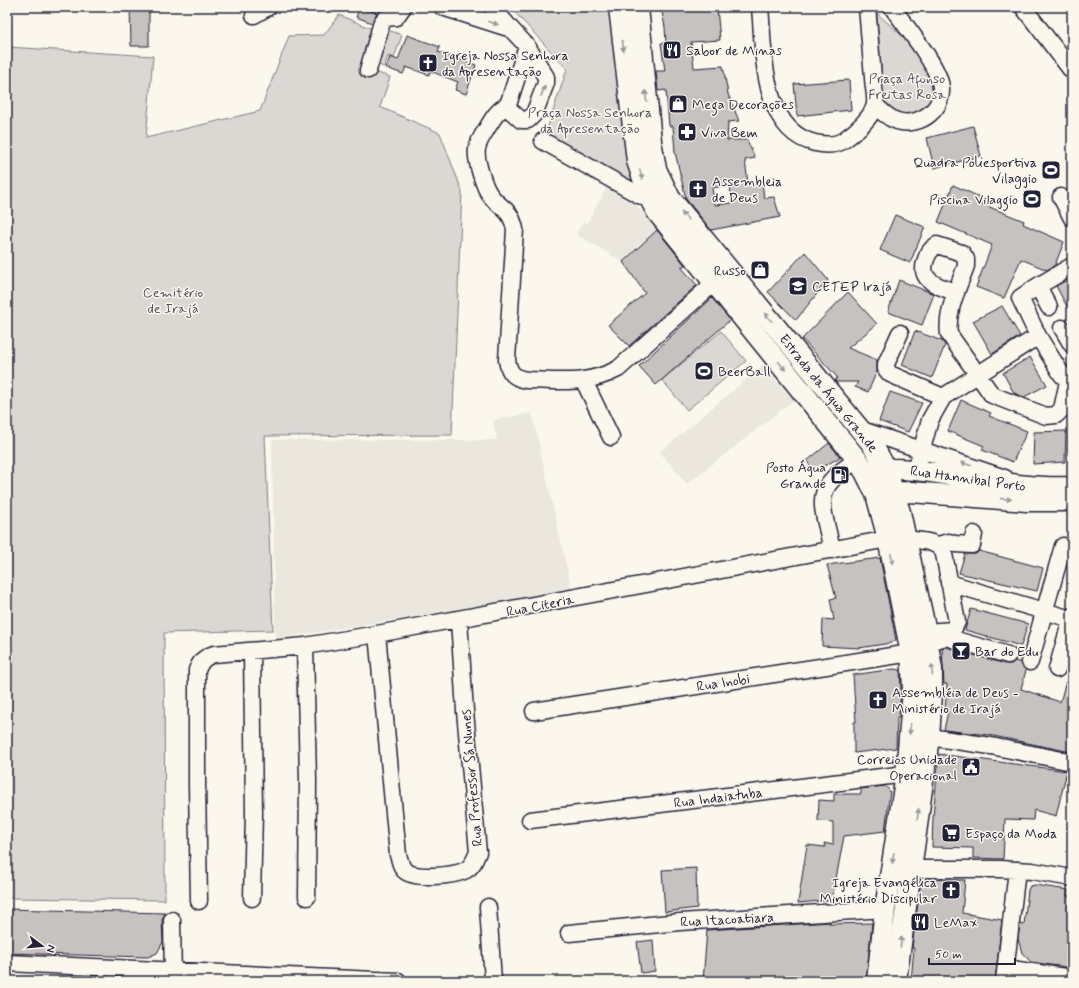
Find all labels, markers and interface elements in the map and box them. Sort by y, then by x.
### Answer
one-way arrow [487,21,499,27]
restaurant icon: Sabor de Minas [661,39,683,61]
one-way arrow [620,40,626,52]
place label: Sabor de Minas [686,42,782,60]
place label: Igreja Nossa Senhora da Apresentação [442,47,569,82]
church icon: Igreja Nossa Senhora da Apresentação [417,52,439,74]
park label: Praça Afonso Freitas Rosa [868,70,946,104]
one-way arrow [540,84,546,96]
one-way arrow [643,90,649,102]
shop icon: Mega Decorações [667,93,689,115]
place label: Mega Decorações [692,96,794,116]
park label: Praça Nossa Senhora da Apresentação [528,104,652,139]
pharmacy icon: Viva Bem [676,121,698,143]
place label: Viva Bem [701,124,758,142]
place label: Quadra Poliesportiva Vilaggio [913,154,1037,189]
sports icon: Quadra Poliesportiva Vilaggio [1040,159,1062,181]
one-way arrow [639,169,645,181]
place label: Assembleia de Deus [712,173,782,207]
church icon: Assembleia de Deus [687,178,709,200]
sports icon: Piscina Vilaggio [1021,188,1043,210]
place label: Piscina Vilaggio [929,191,1018,211]
one-way arrow [680,211,689,222]
shop icon: Russo [749,259,771,281]
place label: Russo [714,262,746,280]
school or university icon: CETEP Irajá [787,275,809,297]
place label: CETEP Irajá [812,278,892,296]
park label: Cemitério de Irajá [143,284,204,318]
one-way arrow [763,311,772,322]
street label: Estrada da Água Grande [775,331,882,457]
sports icon: BeerBall [693,360,715,382]
one-way arrow [778,361,787,371]
place label: BeerBall [718,363,770,381]
place label: Posto Água Grande [766,459,826,493]
one-way arrow [960,461,972,467]
street label: Rua Hannibal Porto [909,462,1027,496]
fuel station icon: Posto Água Grande [829,464,851,486]
one-way arrow [1000,496,1012,503]
one-way arrow [890,553,896,565]
street label: Rua Citeria [505,590,576,621]
bar icon: Bar do Edu [950,640,972,662]
place label: Bar do Edu [975,643,1038,661]
one-way arrow [928,664,935,676]
street label: Rua Inobi [695,670,751,696]
place label: Assembléia de Deus - Ministério de Irajá [892,684,1019,718]
church icon: Assembléia de Deus - Ministério de Irajá [867,689,889,711]
street label: Rua Professor Sá Nunes [457,708,487,847]
one-way arrow [907,723,913,735]
place label: Correios Unidade Operacional [857,751,957,785]
public building icon: Correios Unidade Operacional [960,756,982,778]
street label: Rua Indaiatuba [673,784,764,812]
one-way arrow [915,807,921,820]
supermarket icon: Espaço da Moda [940,822,962,844]
place label: Espaço da Moda [965,825,1057,843]
one-way arrow [890,852,896,864]
place label: Igreja Evangélica Ministério Discipular [820,874,937,908]
church icon: Igreja Evangélica Ministério Discipular [940,879,962,901]
street label: Rua Itacoatiara [680,909,774,931]
restaurant icon: LeMax [909,911,931,933]
place label: LeMax [934,914,977,932]
north arrow [22,926,62,966]
one-way arrow [898,936,904,948]
scale bar [929,940,1015,966]
text: N [43,943,58,954]
text: 50 m [935,947,962,963]

